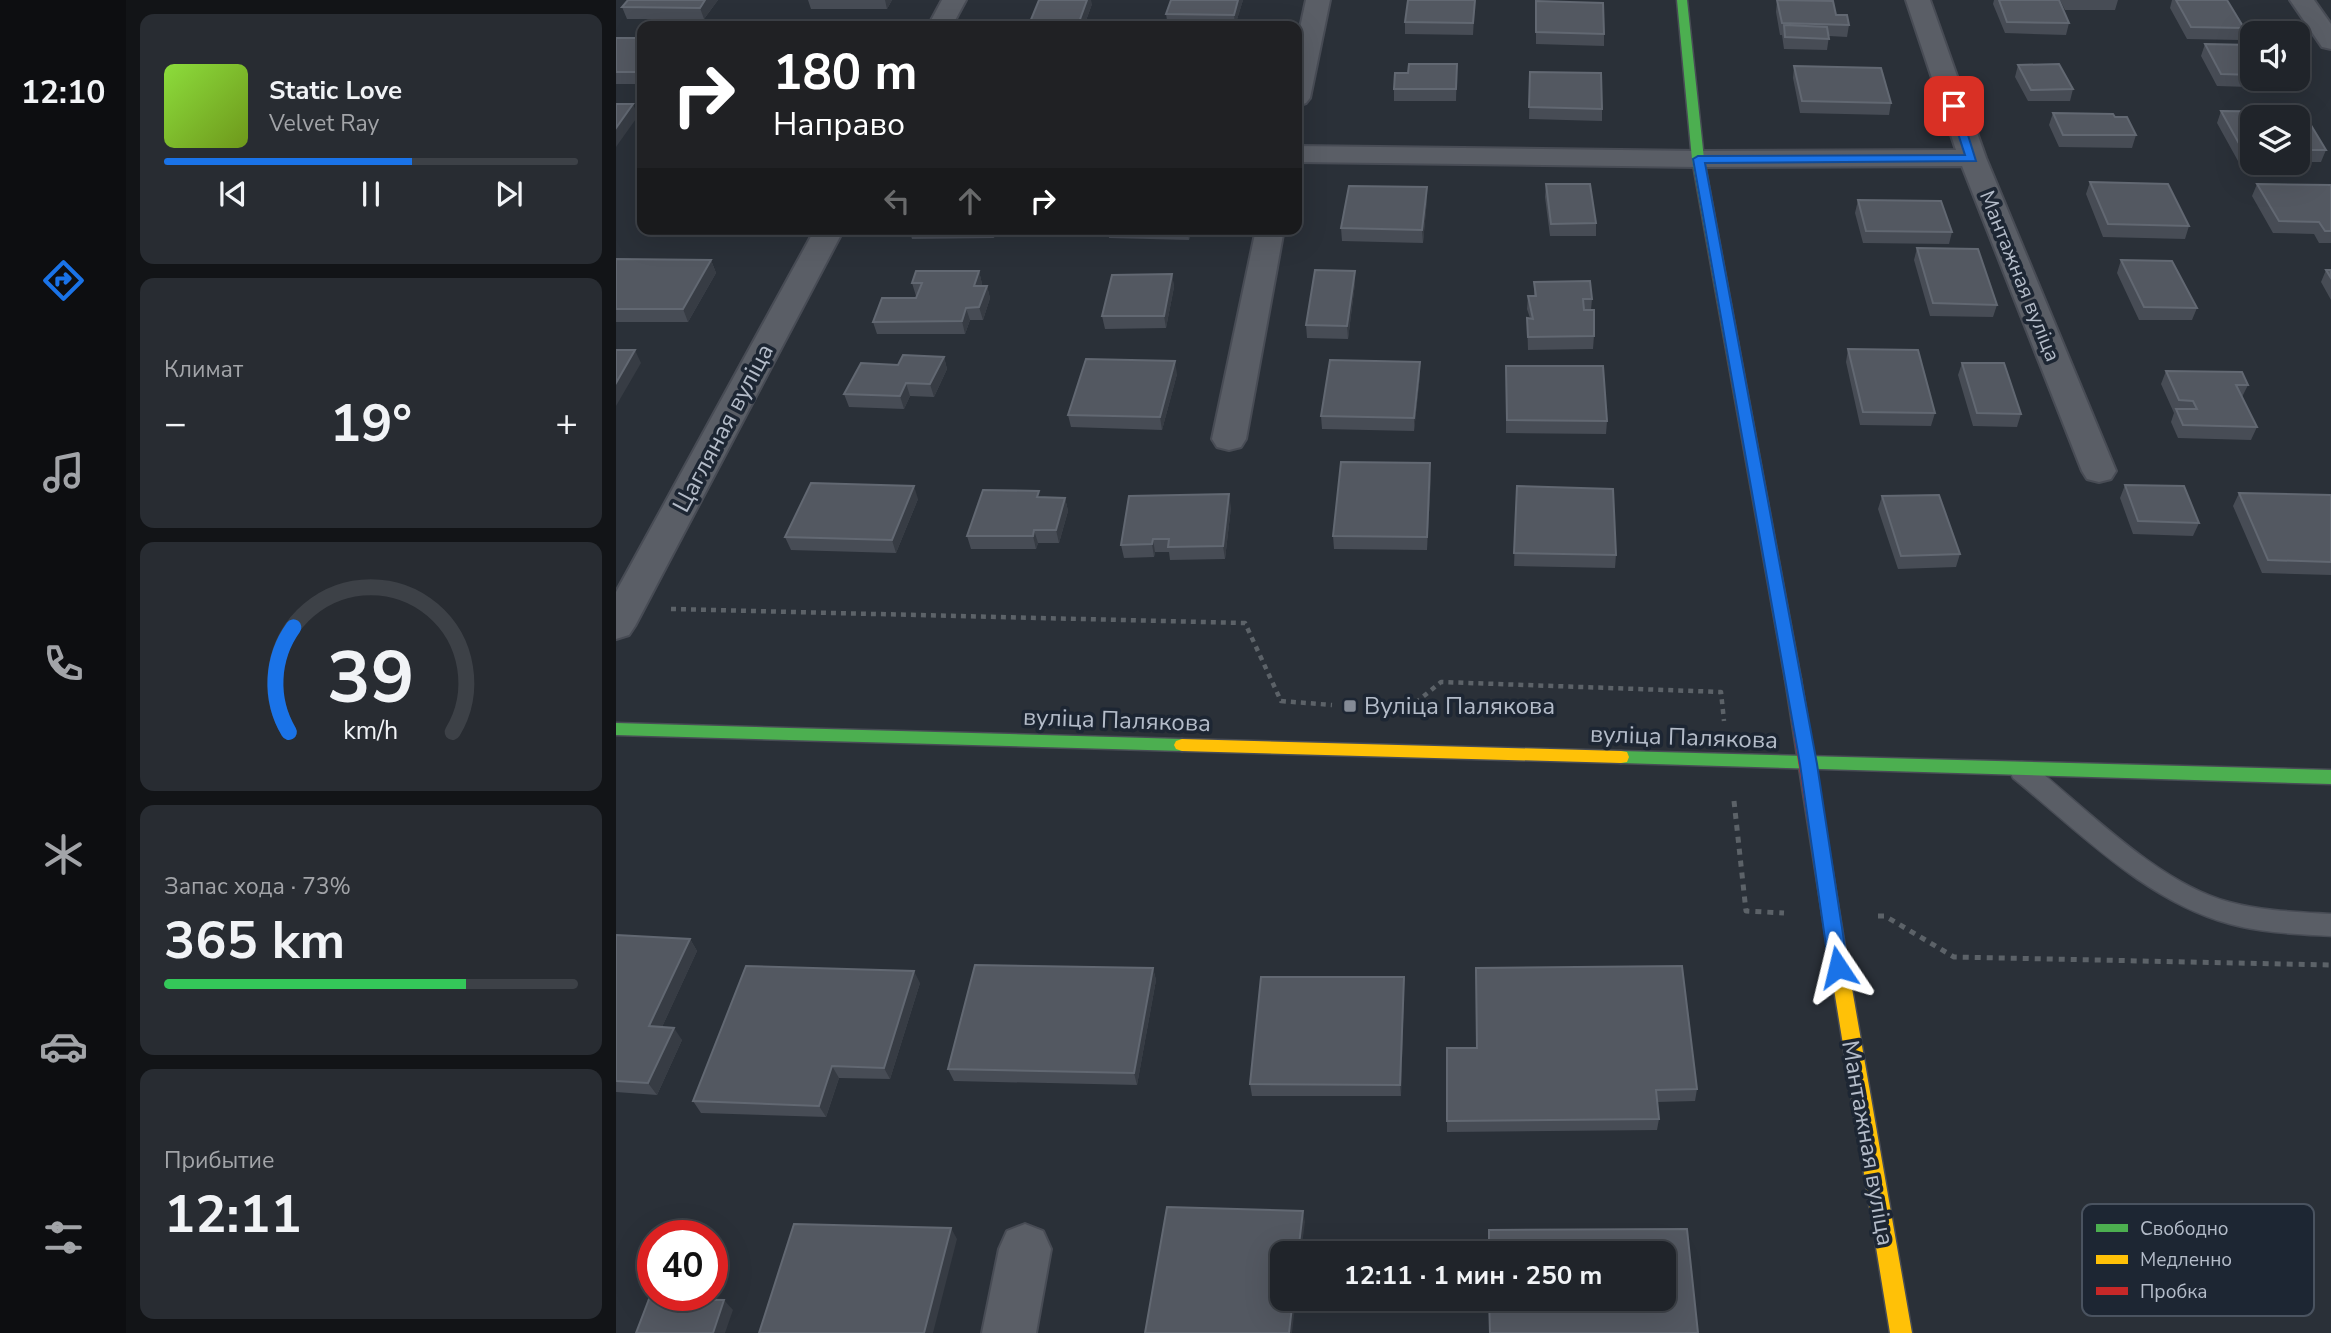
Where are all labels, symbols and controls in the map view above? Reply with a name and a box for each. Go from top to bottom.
map controls [2240,21,2310,175]
button: sound [2240,21,2310,91]
text: 180 m [773,39,917,106]
icon: right [658,49,749,140]
text: 12:10 [21,71,105,114]
text: Static Love [269,73,402,108]
pin [1924,76,1984,136]
icon: arrive [1935,87,1973,125]
text: Направо [773,103,905,146]
button: layers [2240,105,2310,175]
text: Velvet Ray [269,108,379,139]
icon: previous [214,175,252,213]
icon: pause [352,175,390,213]
icon: next [490,175,528,213]
icon: left [878,182,916,220]
icon: ahead [951,182,989,220]
icon: right [1024,182,1062,220]
street label: Мантажная вуліца [1973,186,2067,366]
icon: directions [39,256,88,305]
street label: Цагляная вуліца [665,338,781,518]
text: Климат [164,354,243,385]
text: 19° [330,388,412,459]
text: − [164,398,187,449]
text: + [555,398,578,449]
icon: music [39,448,88,497]
text: 39 [327,629,415,729]
icon: phone [39,639,88,688]
place label: Вуліца Палякова [1364,690,1555,722]
marker: Вуліца Палякова [1342,698,1358,714]
street label: вуліца Палякова [1022,701,1212,739]
text: km/h [343,714,399,748]
street label: вуліца Палякова [1589,718,1779,756]
icon: climate [39,830,88,879]
text: Запас хода · 73% [164,871,351,902]
text: 365 km [164,905,345,976]
position arrow [1801,930,1875,1004]
icon: car [39,1022,88,1071]
street label: Мантажная вуліца [1834,1038,1902,1248]
text: Прибытие [164,1145,274,1176]
text: 12:11 [164,1179,302,1250]
legend [2082,1204,2314,1316]
icon: filters [39,1213,88,1262]
text: Свободно [2140,1216,2229,1242]
speed limit sign: 40 [637,1220,728,1311]
text: Медленно [2140,1247,2232,1273]
text: 12:11 · 1 мин · 250 m [1344,1258,1602,1293]
text: Пробка [2140,1279,2207,1305]

